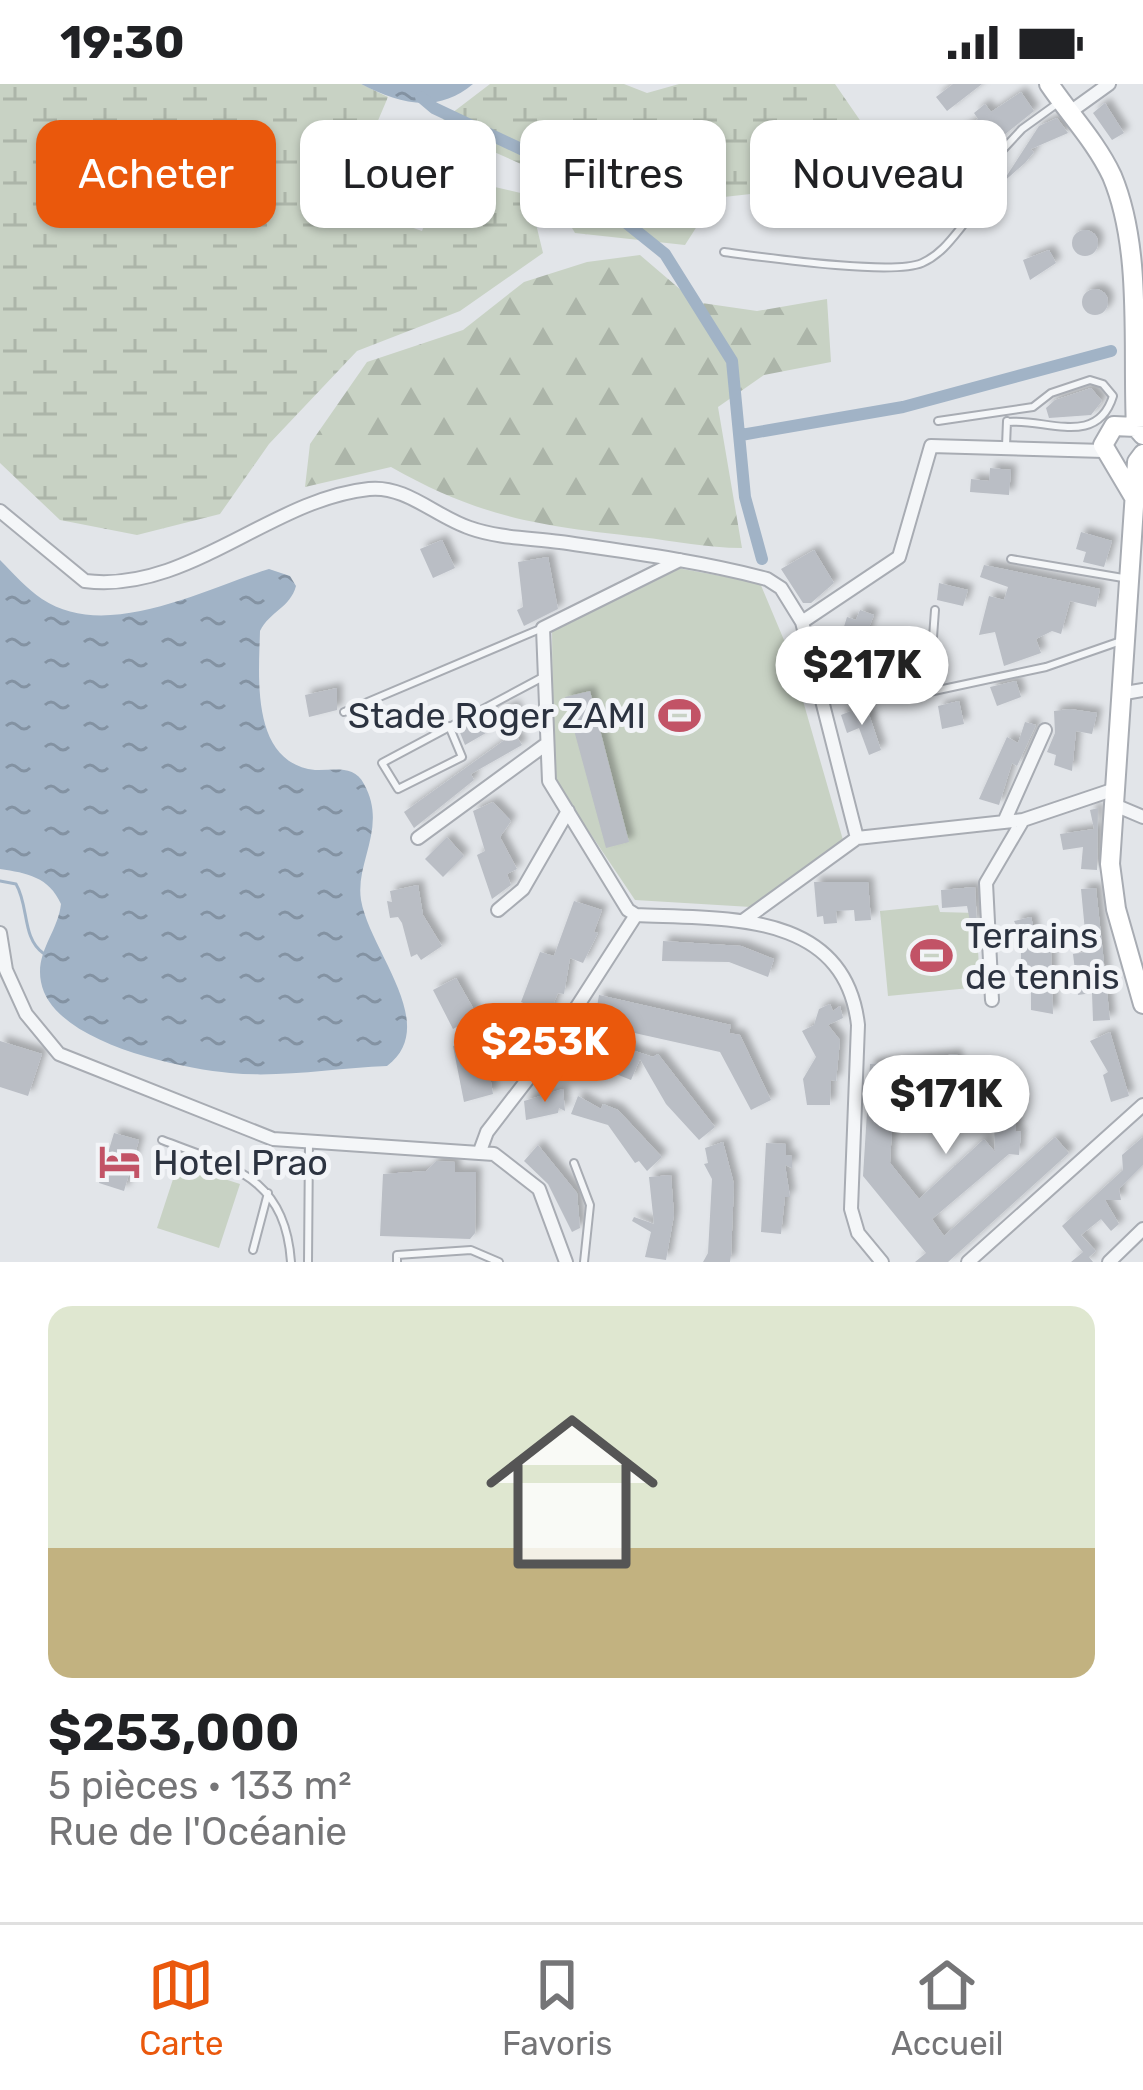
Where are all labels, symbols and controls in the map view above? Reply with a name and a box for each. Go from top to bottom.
text: 19:30 [60,16,185,69]
chip: Acheter [36,120,276,228]
chip: Louer [300,120,496,228]
chip: Filtres [520,120,726,228]
chip: Nouveau [750,120,1007,228]
pin: $217K [778,626,946,728]
text: $217K [803,642,922,688]
sports icon: Stade Roger ZAMI [657,692,703,738]
place label: Stade Roger ZAMI [348,694,646,737]
place label: Terrains de tennis [965,914,1120,998]
sports icon: Terrains de tennis [908,933,954,979]
pin: $253K [461,1003,629,1105]
text: $253K [481,1019,609,1065]
pin: $171K [862,1055,1030,1157]
text: $171K [889,1071,1003,1117]
hotel icon: Hotel Prao [96,1139,142,1185]
place label: Hotel Prao [153,1141,328,1184]
icon: home [464,1384,680,1600]
text: $253,000 [48,1702,300,1763]
text: 5 pièces · 133 m² [48,1763,352,1809]
text: Rue de l'Océanie [48,1809,347,1855]
tab: Carte [139,1952,223,2063]
tab: Favoris [502,1952,612,2063]
tab: Accueil [891,1952,1004,2063]

